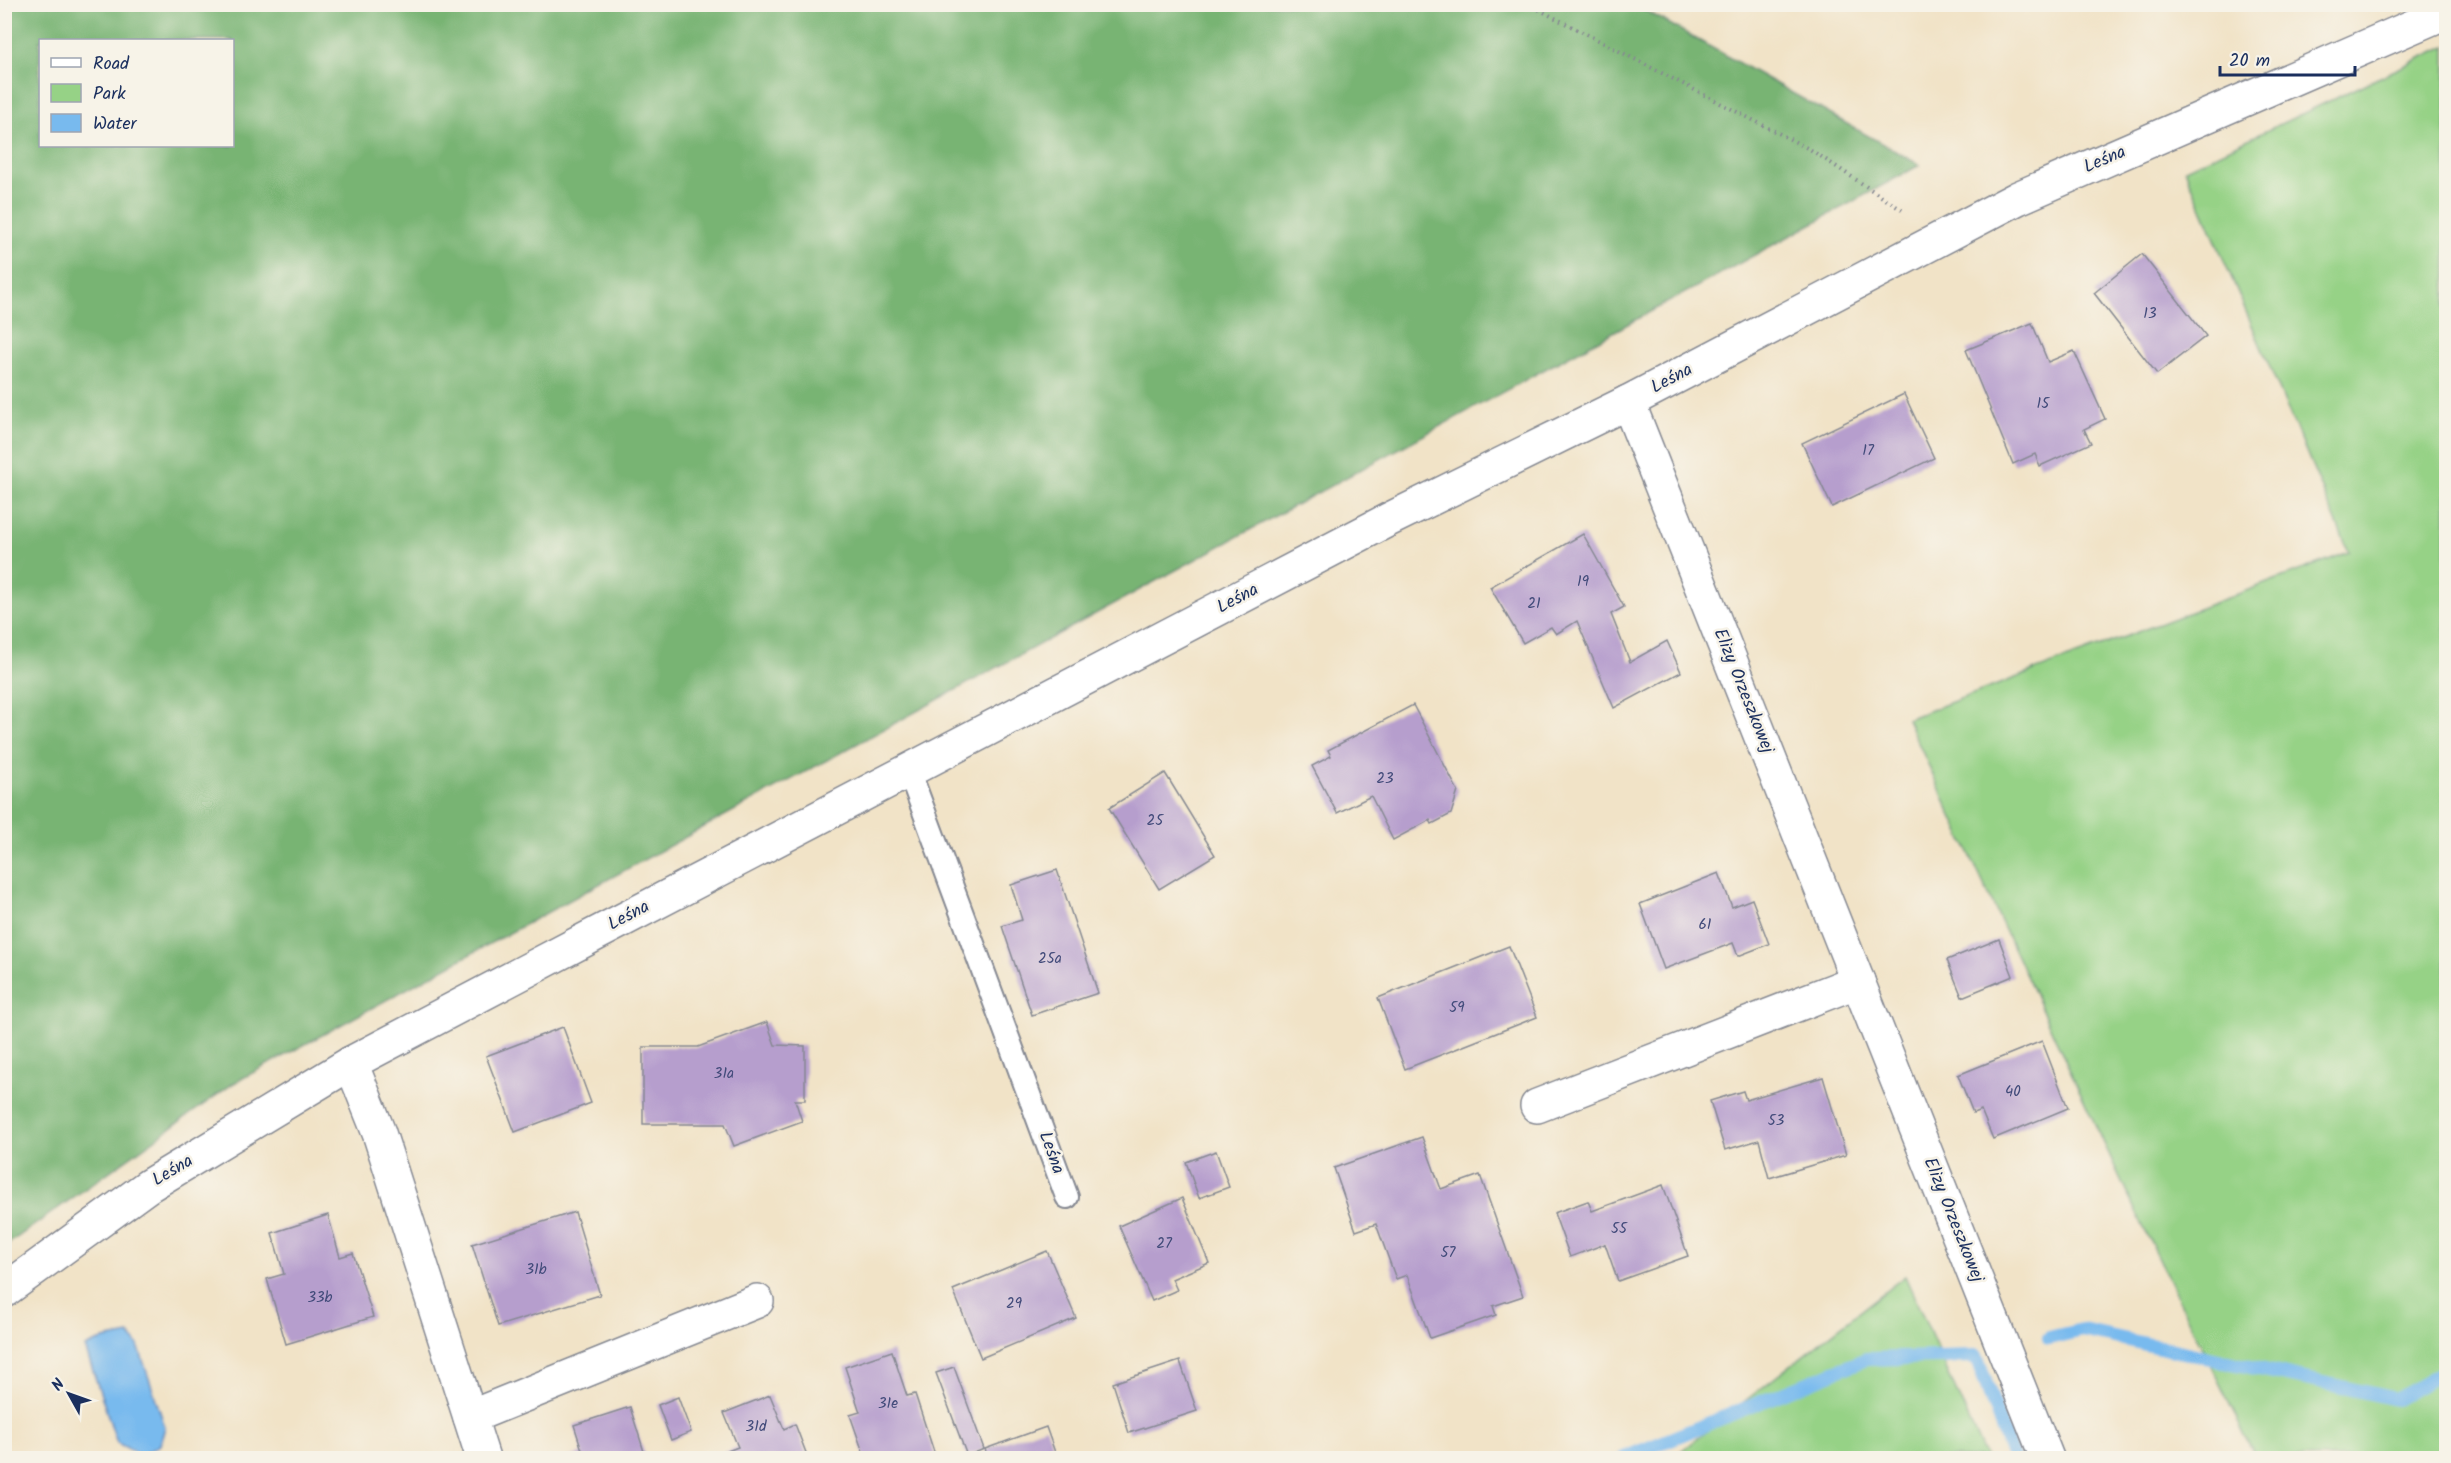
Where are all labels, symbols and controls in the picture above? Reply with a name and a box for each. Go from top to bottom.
legend [39,39,234,147]
scale bar [2220,39,2355,77]
text: 20 m [2229,47,2270,76]
text: Road [93,50,130,79]
text: Park [93,80,126,109]
text: Water [93,110,138,139]
street label: Leśna [2079,138,2131,182]
house number: 13 [2143,302,2157,326]
street label: Leśna [1646,356,1698,402]
house number: 15 [2037,392,2050,416]
house number: 17 [1862,439,1875,463]
house number: 19 [1577,570,1590,594]
street label: Leśna [1212,576,1264,622]
house number: 21 [1527,592,1541,616]
street label: Elizy Orzeszkowej [1705,624,1782,759]
house number: 23 [1376,767,1394,791]
house number: 25 [1147,809,1164,833]
street label: Leśna [603,893,655,939]
house number: 61 [1698,913,1712,937]
house number: 25a [1038,947,1062,971]
house number: 59 [1449,996,1465,1020]
house number: 31a [714,1062,734,1086]
house number: 40 [2005,1080,2021,1104]
house number: 53 [1768,1109,1785,1133]
street label: Leśna [1030,1128,1072,1178]
street label: Leśna [147,1147,199,1195]
street label: Elizy Orzeszkowej [1915,1153,1992,1288]
house number: 55 [1611,1217,1628,1241]
house number: 27 [1156,1232,1173,1256]
house number: 57 [1441,1241,1457,1265]
house number: 31b [525,1258,547,1282]
house number: 33b [307,1286,333,1310]
house number: 29 [1006,1292,1023,1316]
north arrow [39,1364,99,1424]
text: N [46,1373,71,1397]
house number: 31e [878,1392,898,1416]
house number: 31d [746,1415,767,1439]

